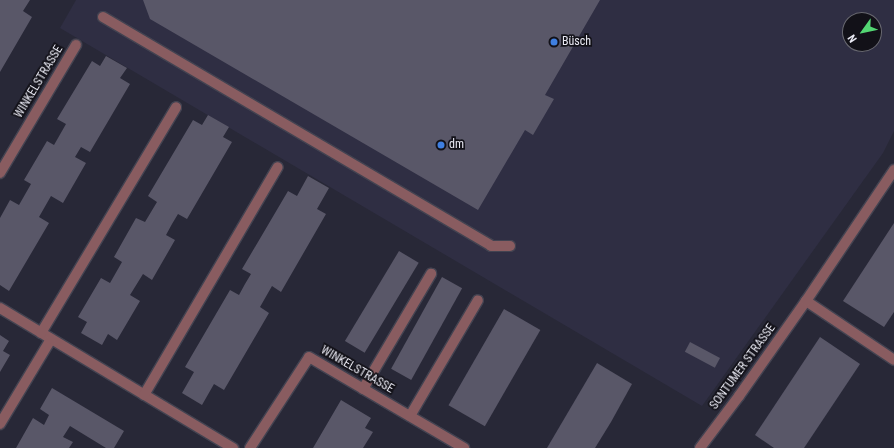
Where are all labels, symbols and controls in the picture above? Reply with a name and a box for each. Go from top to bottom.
north arrow [842,12,882,52]
text: N [845,32,860,45]
place label: Büsch [562,35,591,49]
marker: Büsch [549,37,559,47]
street label: WINKELSTRASSE [12,43,66,121]
place label: dm [449,138,464,152]
marker: dm [436,140,446,150]
street label: SONTUMER STRASSE [707,322,779,412]
street label: WINKELSTRASSE [318,343,396,397]

